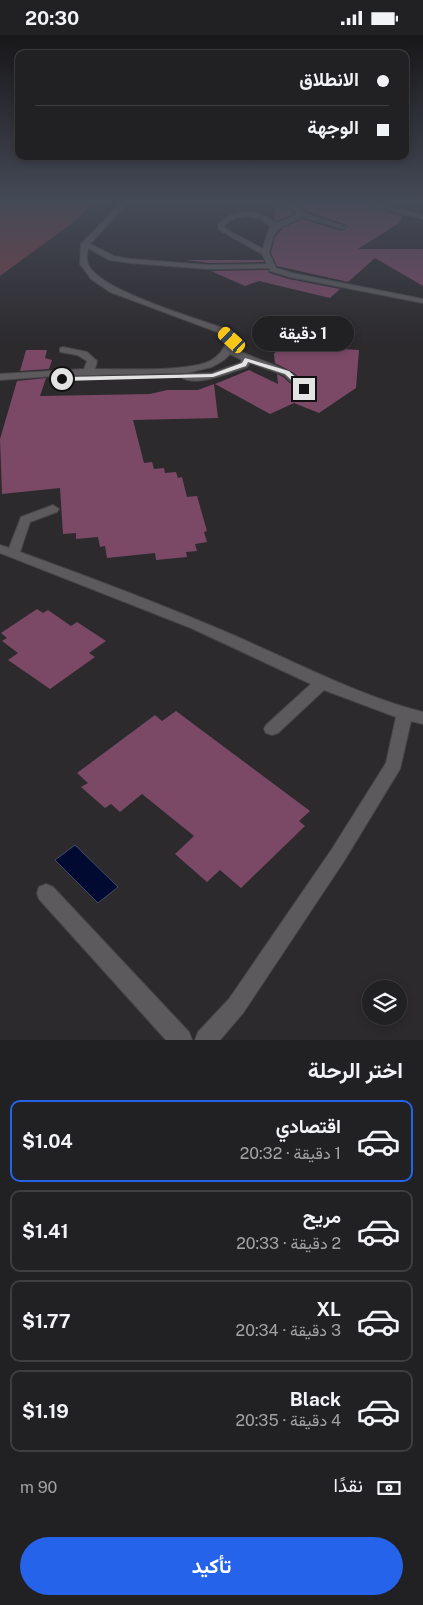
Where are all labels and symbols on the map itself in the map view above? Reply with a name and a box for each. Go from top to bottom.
callout: 1 دقيقة [253,317,355,351]
car [215,324,248,356]
route start [51,368,73,390]
route end [293,378,315,400]

